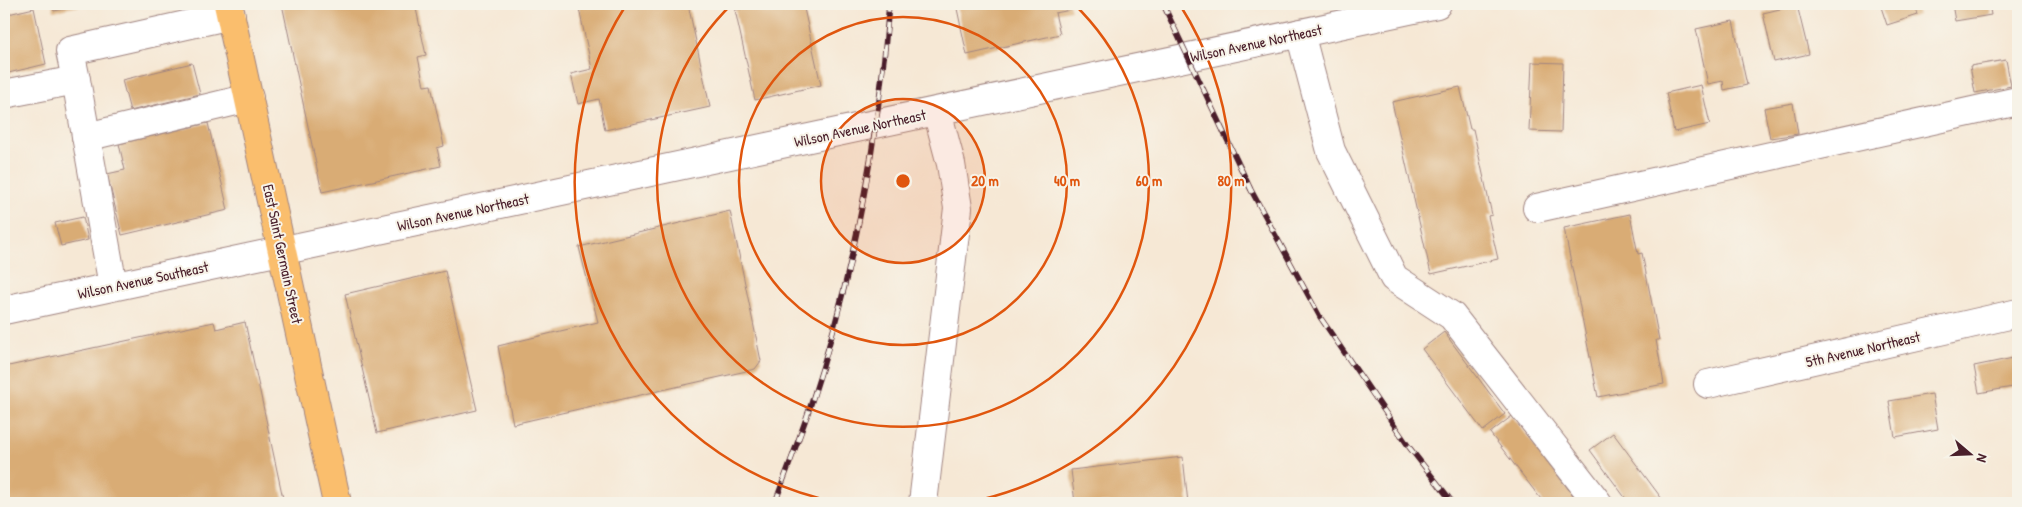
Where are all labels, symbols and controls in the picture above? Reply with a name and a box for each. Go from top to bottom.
street label: Wilson Avenue Northeast [1188,19,1325,67]
street label: Wilson Avenue Northeast [792,104,929,152]
text: 20 m [971,170,999,191]
text: 40 m [1054,170,1080,191]
text: 60 m [1136,170,1162,191]
text: 80 m [1218,170,1244,191]
centre of rings [894,172,912,190]
street label: East Saint Germain Street [258,182,308,326]
street label: Wilson Avenue Northeast [395,188,532,236]
street label: Wilson Avenue Southeast [76,256,211,304]
street label: 5th Avenue Northeast [1804,325,1923,372]
north arrow [1944,430,1994,480]
text: N [1972,452,1993,466]

